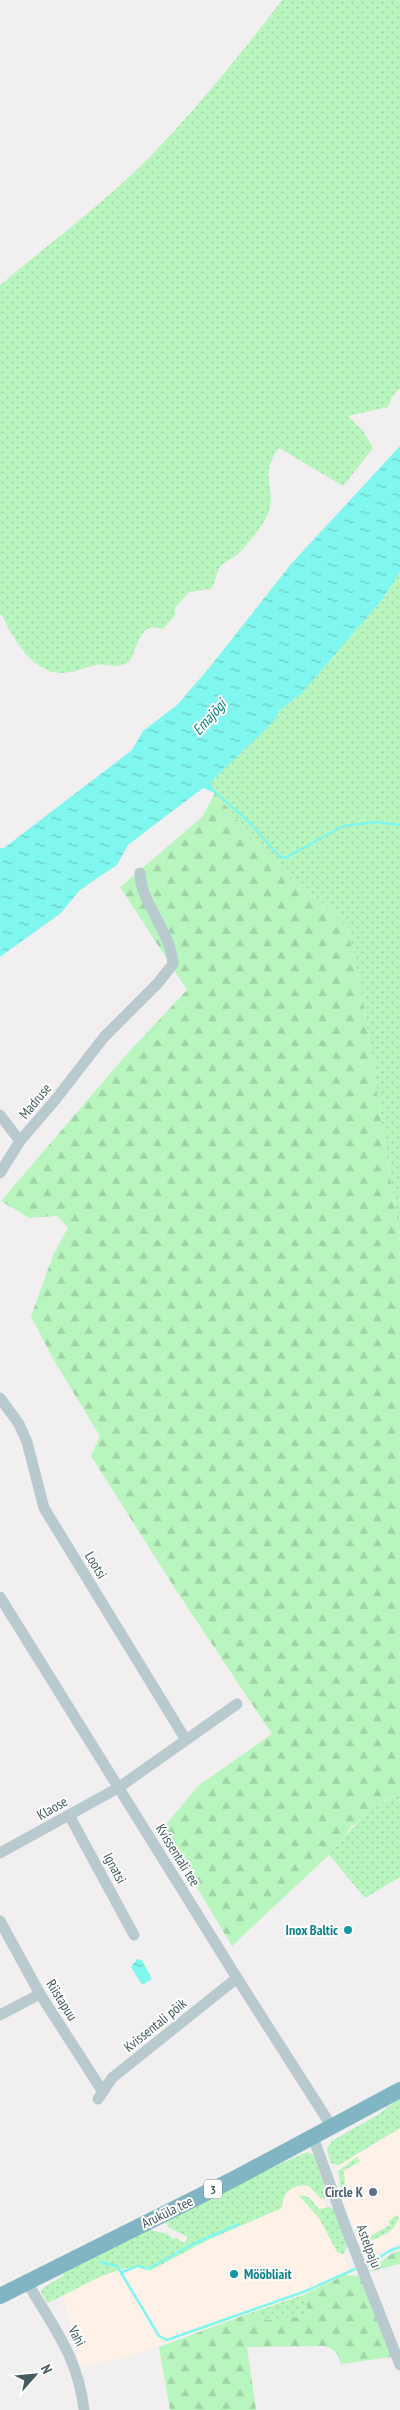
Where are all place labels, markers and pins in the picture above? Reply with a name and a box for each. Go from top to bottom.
place label: Inox Baltic [286,1921,338,1939]
marker: Inox Baltic [342,1924,354,1936]
place label: Circle K [325,2183,364,2201]
marker: Circle K [367,2186,379,2198]
place label: Mööbliait [244,2265,292,2283]
marker: Mööbliait [228,2268,240,2280]

